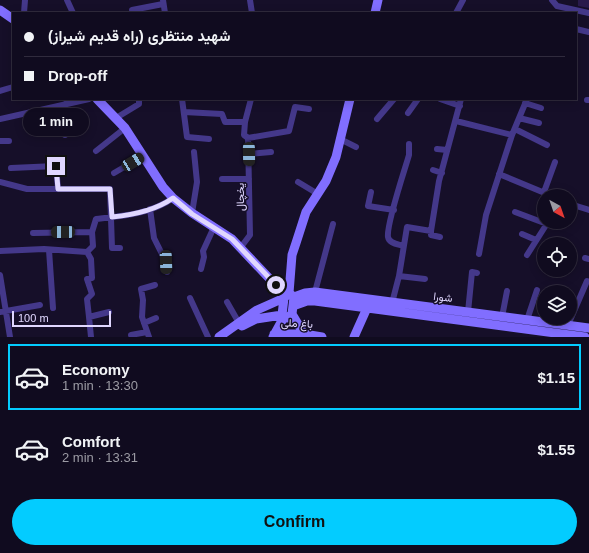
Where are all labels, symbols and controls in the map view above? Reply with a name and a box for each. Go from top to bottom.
text: شهید منتظری (راه قدیم شیراز) [48,27,231,44]
text: Drop-off [48,67,107,84]
callout: 1 min [23,108,89,136]
text: 1 min [39,114,73,129]
car [243,142,255,166]
car [120,151,146,173]
route end [47,157,65,175]
street label: یخچال [234,183,248,211]
north arrow [537,189,577,229]
map controls [537,189,577,325]
car [51,226,75,238]
button: locate [537,237,577,277]
car [160,250,172,274]
route start [267,276,285,294]
button: layers [537,285,577,325]
street label: شورا [433,290,454,305]
scale bar [12,309,111,328]
text: 100 m [18,312,49,324]
street label: باغ ملی [281,316,313,332]
icon: car [14,359,50,395]
text: Economy [62,361,130,378]
text: $1.15 [537,369,575,386]
text: 1 min · 13:30 [62,378,138,393]
icon: car [14,431,50,467]
text: Comfort [62,433,120,450]
text: $1.55 [537,441,575,458]
text: 2 min · 13:31 [62,450,138,465]
button: Confirm [12,499,577,545]

